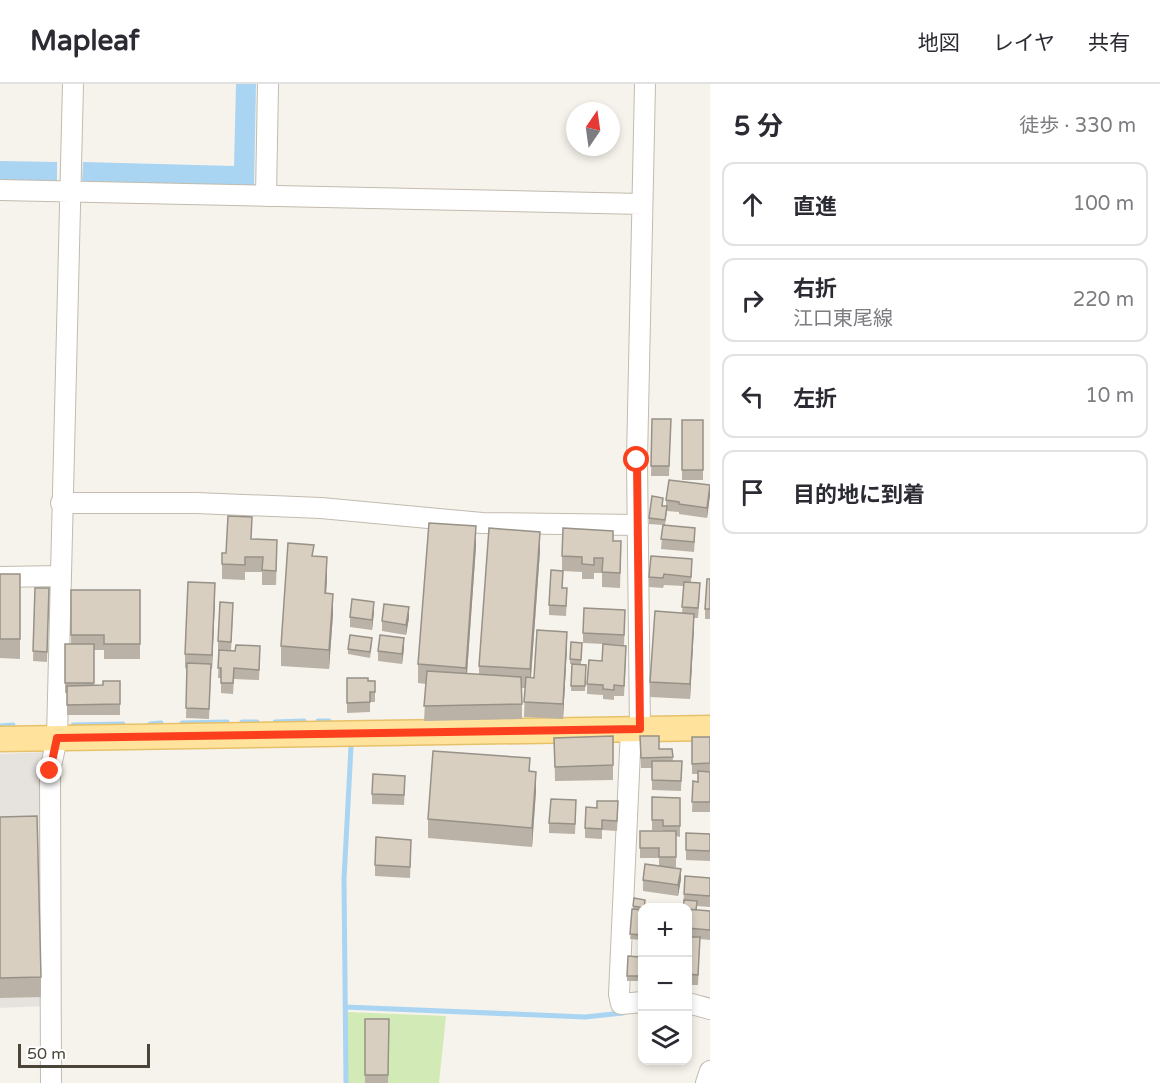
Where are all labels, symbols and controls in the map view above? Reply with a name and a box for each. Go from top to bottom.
text: Mapleaf [30,24,139,58]
text: 地図 [918,31,960,56]
text: レイヤ [993,31,1055,56]
text: 共有 [1088,31,1130,56]
north arrow [566,102,620,156]
text: 5 分 [734,111,783,142]
text: 徒歩 · 330 m [1019,114,1136,138]
icon: ahead [736,188,769,221]
text: 100 m [1073,192,1134,216]
text: 直進 [793,194,837,220]
text: 右折 [793,276,837,302]
icon: right [736,284,769,317]
text: 220 m [1073,288,1134,312]
text: 江口東尾線 [793,307,893,331]
icon: left [736,380,769,413]
text: 10 m [1085,384,1134,408]
text: 左折 [793,386,837,412]
route start [623,446,649,472]
icon: arrive [736,476,769,509]
text: 目的地に到着 [793,482,925,508]
route end [36,757,62,783]
map controls [638,903,692,1065]
button: + [638,903,692,957]
button: − [638,957,692,1011]
button: layers [638,1011,692,1065]
scale bar [18,1041,150,1068]
text: 50 m [27,1044,66,1064]

